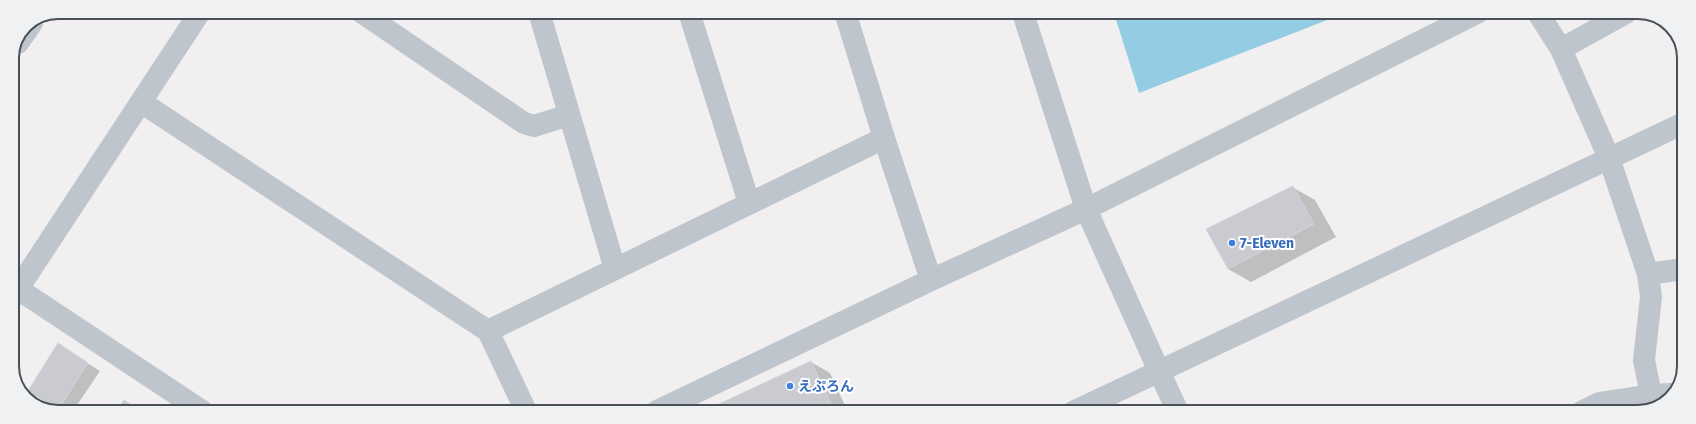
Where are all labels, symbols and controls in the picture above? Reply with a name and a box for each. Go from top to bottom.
place label: 7-Eleven [1240,235,1294,252]
marker: 7-Eleven [1227,238,1237,248]
place label: えぷろん [798,378,854,395]
marker: えぷろん [785,381,795,391]

